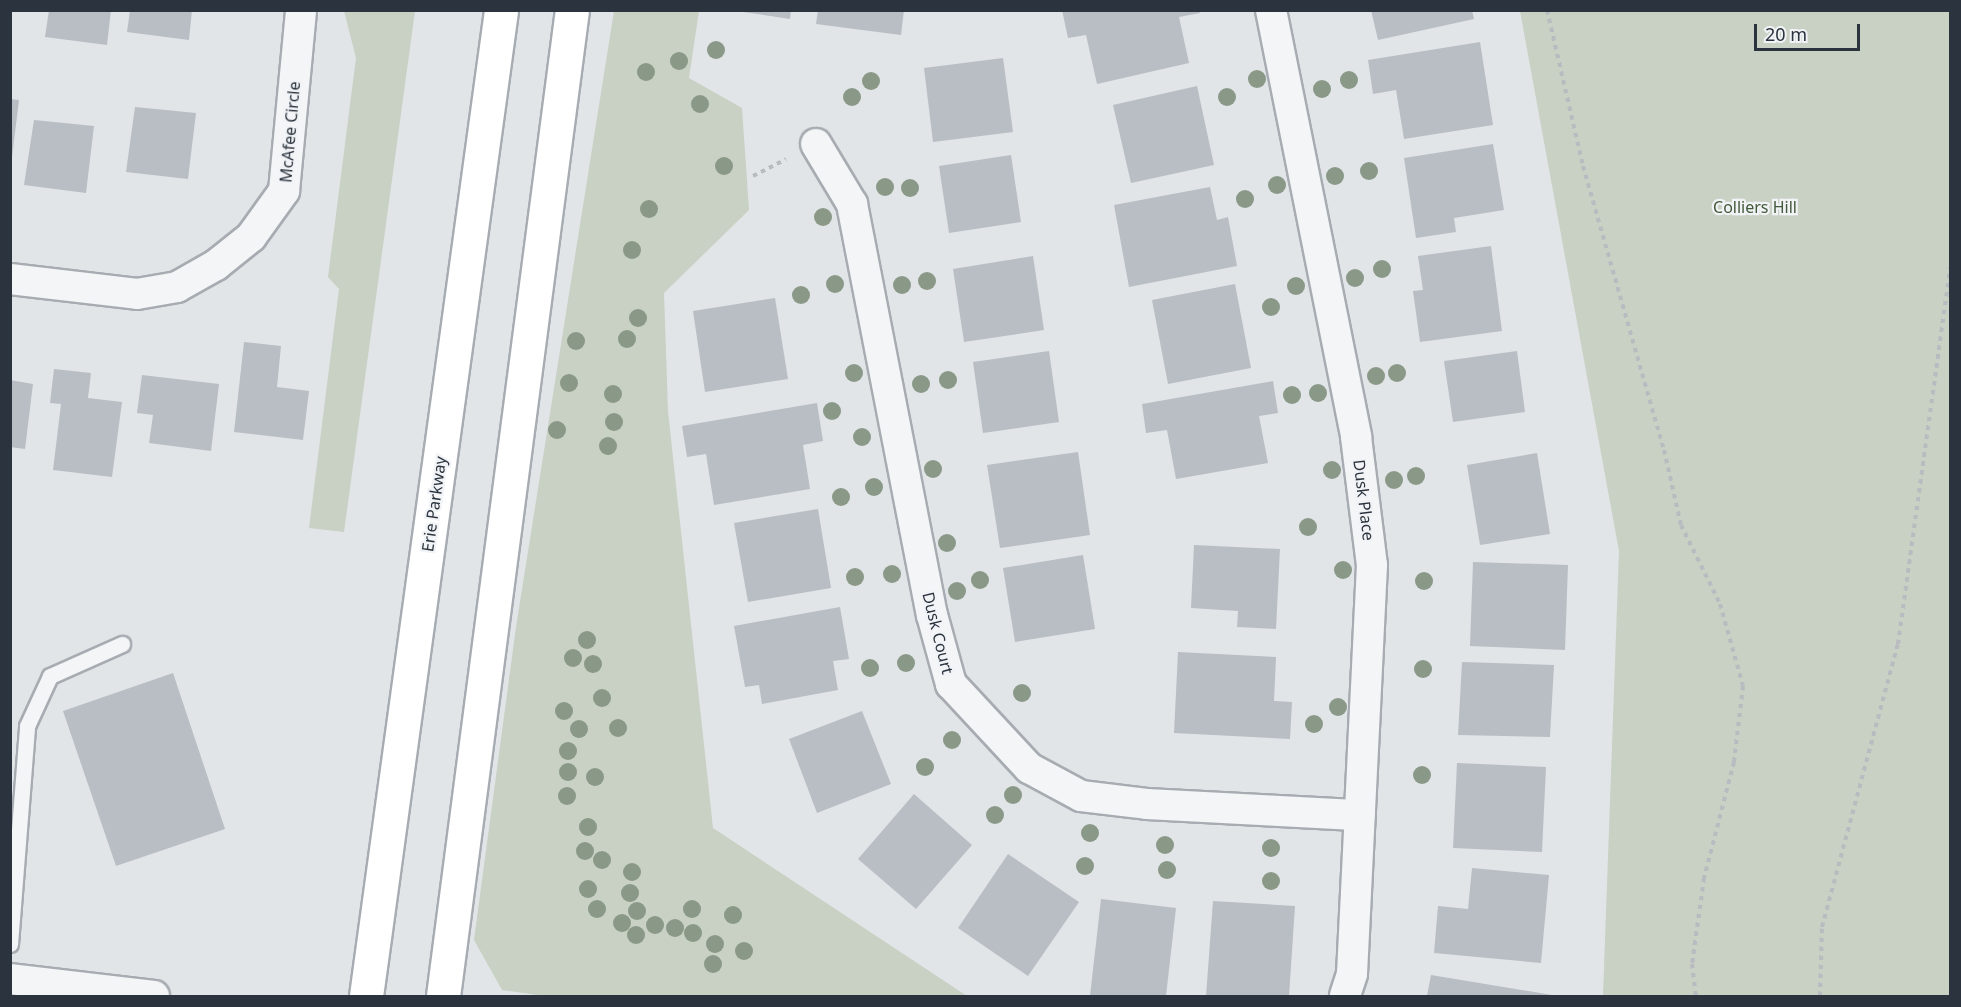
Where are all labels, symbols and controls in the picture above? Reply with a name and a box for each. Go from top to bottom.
scale bar [1757,12,1864,50]
text: 20 m [1765,22,1807,46]
street label: McAfee Circle [276,81,304,183]
park label: Colliers Hill [1713,197,1797,217]
street label: Erie Parkway [418,455,450,553]
street label: Dusk Place [1350,458,1378,542]
street label: Dusk Court [919,590,957,676]

